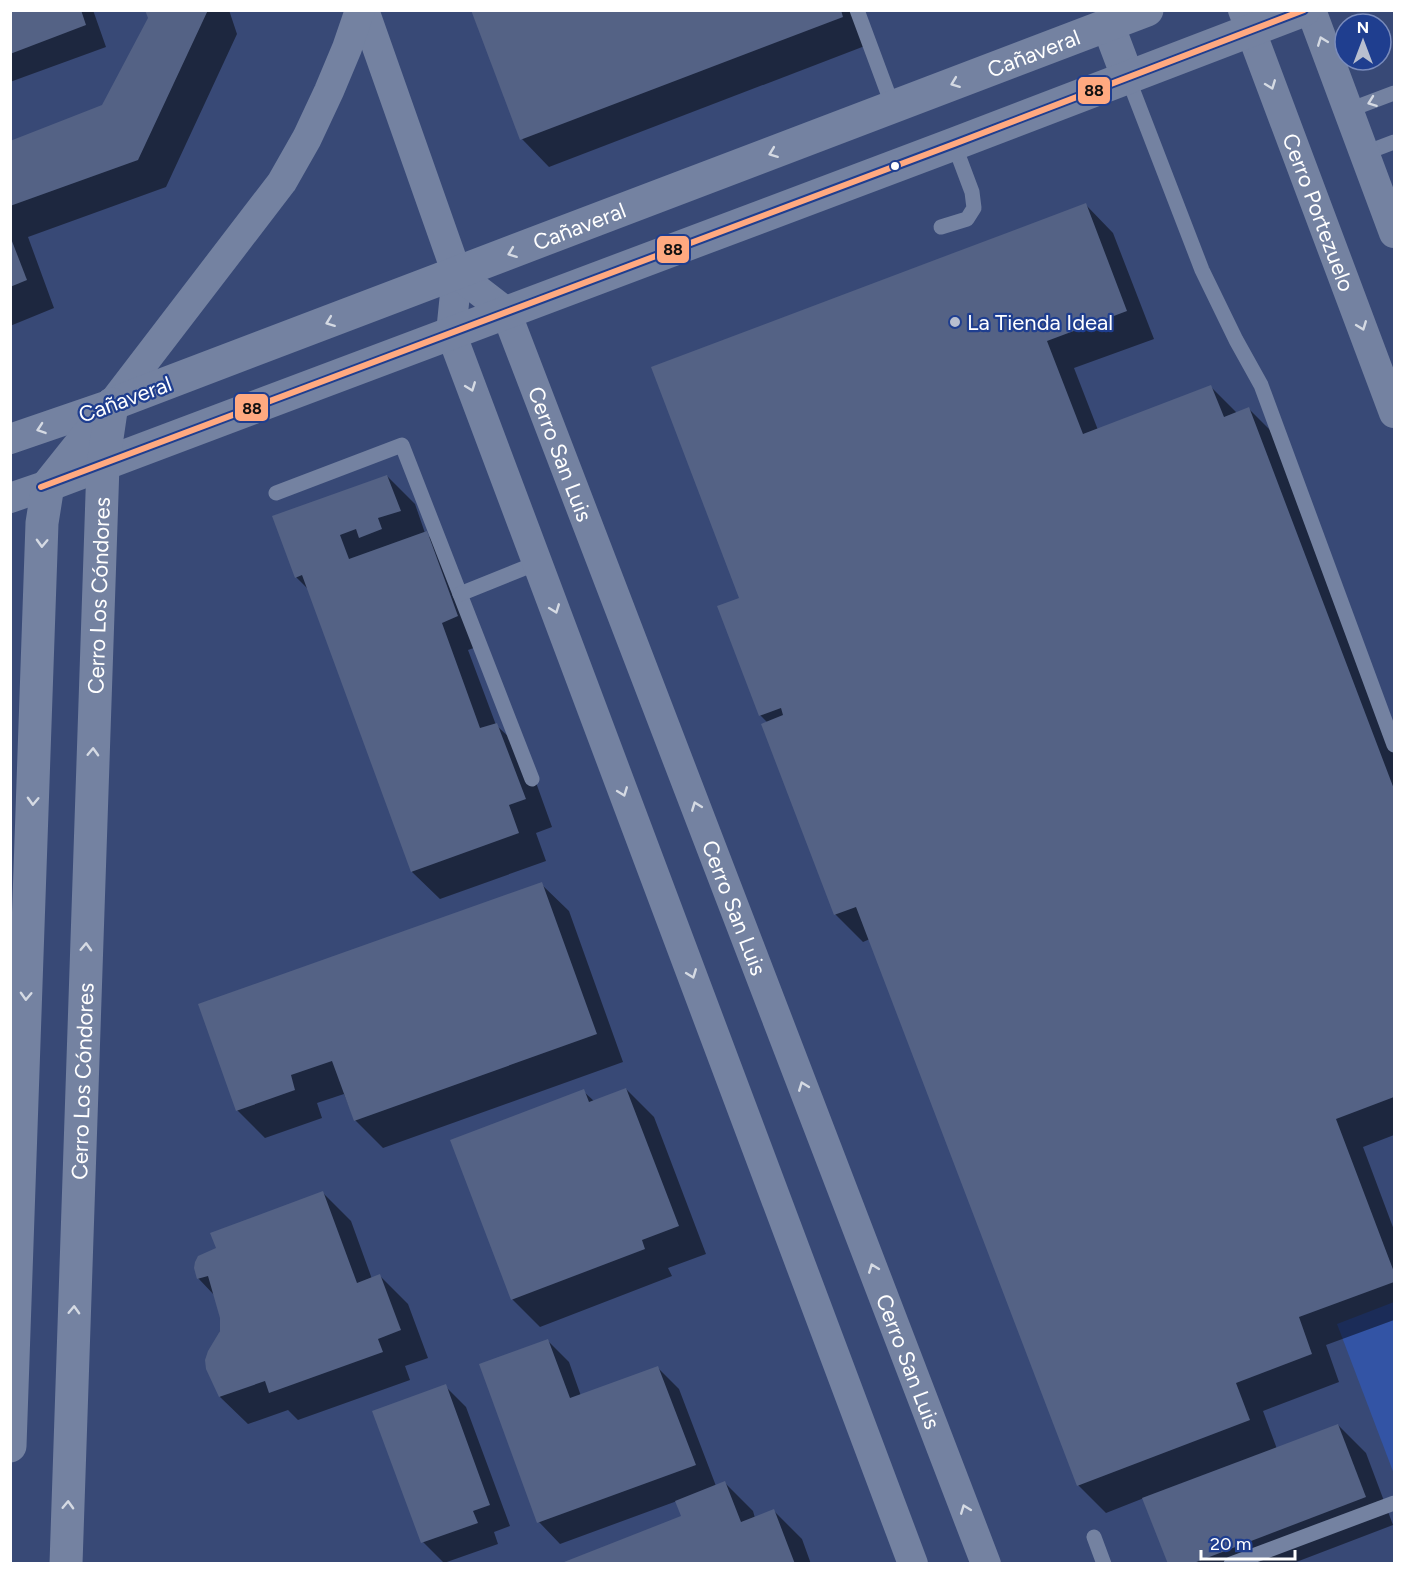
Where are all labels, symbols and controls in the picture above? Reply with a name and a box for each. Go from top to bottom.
north arrow [1333,12,1393,72]
text: N [1357,18,1369,37]
street label: Cañaveral [983,24,1084,84]
one-way arrow [1317,36,1330,47]
one-way arrow [950,76,961,89]
line badge: 88 [1077,76,1111,105]
one-way arrow [1264,79,1277,90]
text: 88 [1084,81,1104,100]
one-way arrow [1367,94,1377,107]
street label: Cerro Portezuelo [1276,130,1360,295]
one-way arrow [768,146,779,158]
unlabelled marker [889,160,901,172]
street label: Cañaveral [529,197,630,256]
line badge: 88 [656,235,690,264]
text: 88 [663,240,683,259]
one-way arrow [507,245,518,258]
place label: La Tienda Ideal [967,309,1113,336]
one-way arrow [325,314,336,327]
marker: La Tienda Ideal [948,315,962,329]
one-way arrow [1355,320,1367,331]
street label: Cañaveral [75,370,175,429]
one-way arrow [464,382,477,392]
street label: Cerro San Luis [522,383,598,525]
line badge: 88 [234,393,269,422]
text: 88 [242,399,262,418]
one-way arrow [36,421,47,434]
street label: Cerro Los Cóndores [82,497,116,695]
one-way arrow [35,538,48,547]
one-way arrow [547,604,560,614]
one-way arrow [87,748,99,757]
one-way arrow [616,786,629,797]
one-way arrow [26,796,39,805]
one-way arrow [691,801,703,812]
street label: Cerro San Luis [696,837,772,979]
one-way arrow [80,943,93,952]
one-way arrow [685,968,697,979]
street label: Cerro Los Cóndores [66,982,100,1180]
one-way arrow [20,991,32,1000]
one-way arrow [798,1081,811,1092]
one-way arrow [868,1263,880,1274]
street label: Cerro San Luis [870,1290,946,1433]
one-way arrow [68,1306,80,1315]
one-way arrow [61,1501,74,1510]
one-way arrow [960,1504,973,1515]
scale bar [1201,1523,1296,1561]
text: 20 m [1210,1533,1251,1555]

